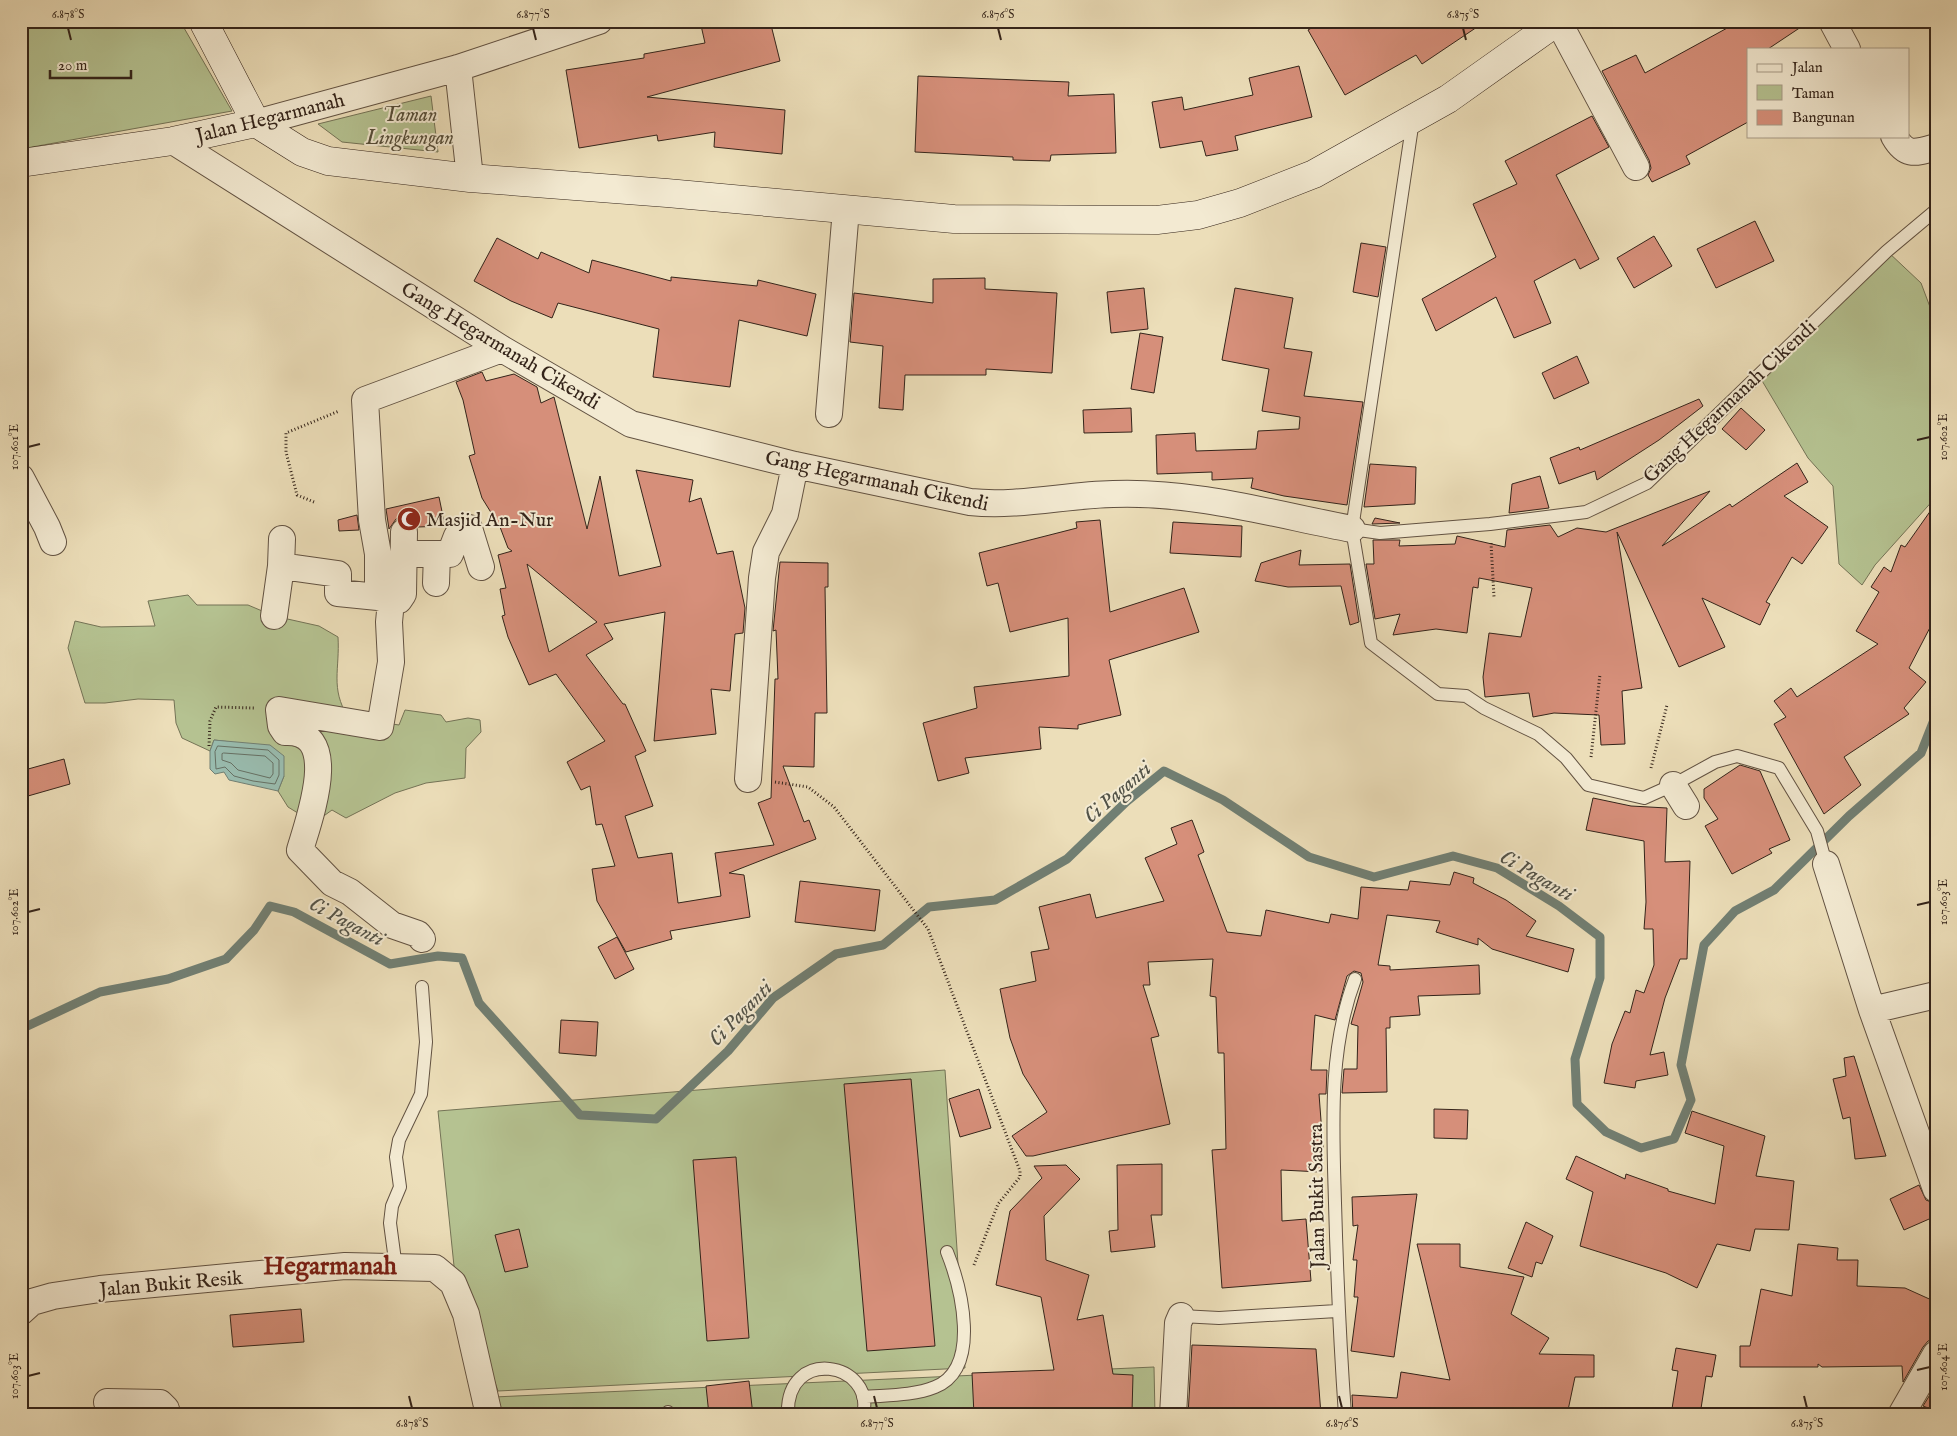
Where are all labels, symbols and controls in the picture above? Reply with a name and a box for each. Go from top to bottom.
text: 6.878°S [52,7,84,22]
text: 6.877°S [516,7,550,22]
text: 6.876°S [982,7,1014,22]
text: 6.875°S [1447,7,1479,22]
scale bar [50,48,131,80]
legend [1747,48,1910,138]
text: 20 m [58,56,88,75]
text: Jalan [1790,58,1823,77]
text: Taman [1792,84,1834,103]
street label: Jalan Hegarmanah [191,88,348,149]
park label: Taman Lingkungan [365,103,454,152]
text: Bangunan [1792,108,1855,127]
street label: Gang Hegarmanah Cikendi [396,277,604,416]
street label: Gang Hegarmanah Cikendi [1638,315,1822,489]
text: 107.602°E [1936,413,1951,461]
text: 107.601°E [7,424,22,470]
street label: Gang Hegarmanah Cikendi [763,446,991,517]
mosque icon: Masjid An-Nur [396,506,422,532]
place label: Masjid An-Nur [426,508,554,533]
water label: Ci Paganti [1078,755,1159,830]
water label: Ci Paganti [1494,844,1580,909]
text: 107.603°E [1936,879,1951,925]
text: 107.602°E [7,888,22,936]
water label: Ci Paganti [304,891,390,954]
water label: Ci Paganti [703,974,780,1053]
street label: Jalan Bukit Sastra [1304,1123,1331,1271]
district label: Hegarmanah [263,1251,398,1283]
street label: Jalan Bukit Resik [97,1266,244,1303]
text: 107.604°E [1936,1343,1951,1391]
text: 107.603°E [7,1353,22,1399]
text: 6.878°S [396,1416,428,1431]
text: 6.877°S [860,1416,894,1431]
text: 6.876°S [1326,1416,1358,1431]
text: 6.875°S [1791,1416,1823,1431]

